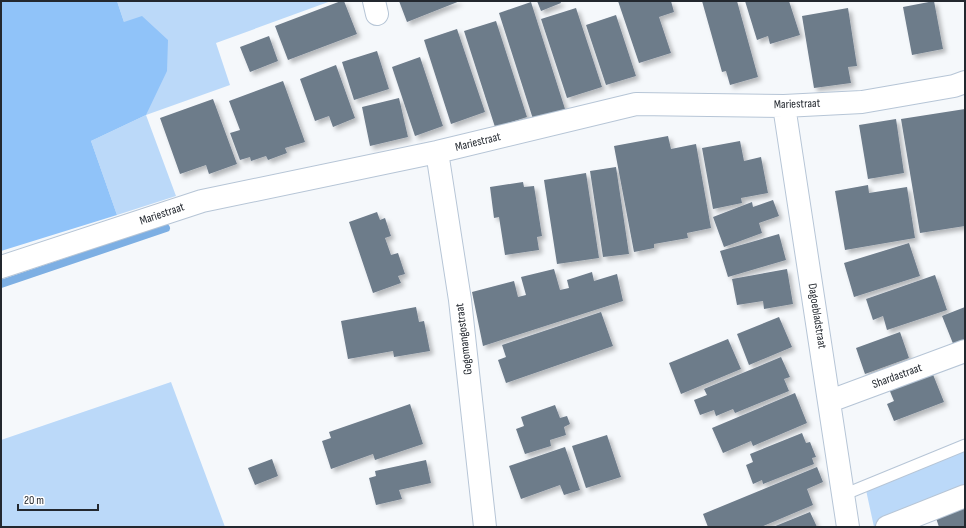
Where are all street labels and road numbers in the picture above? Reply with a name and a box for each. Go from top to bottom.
street label: Mariestraat [774,96,821,112]
street label: Mariestraat [454,129,503,155]
street label: Mariestraat [138,199,187,229]
street label: Dagoebladstraat [804,282,830,350]
street label: Gogomangostraat [452,302,476,376]
street label: Shardastraat [870,360,924,392]

